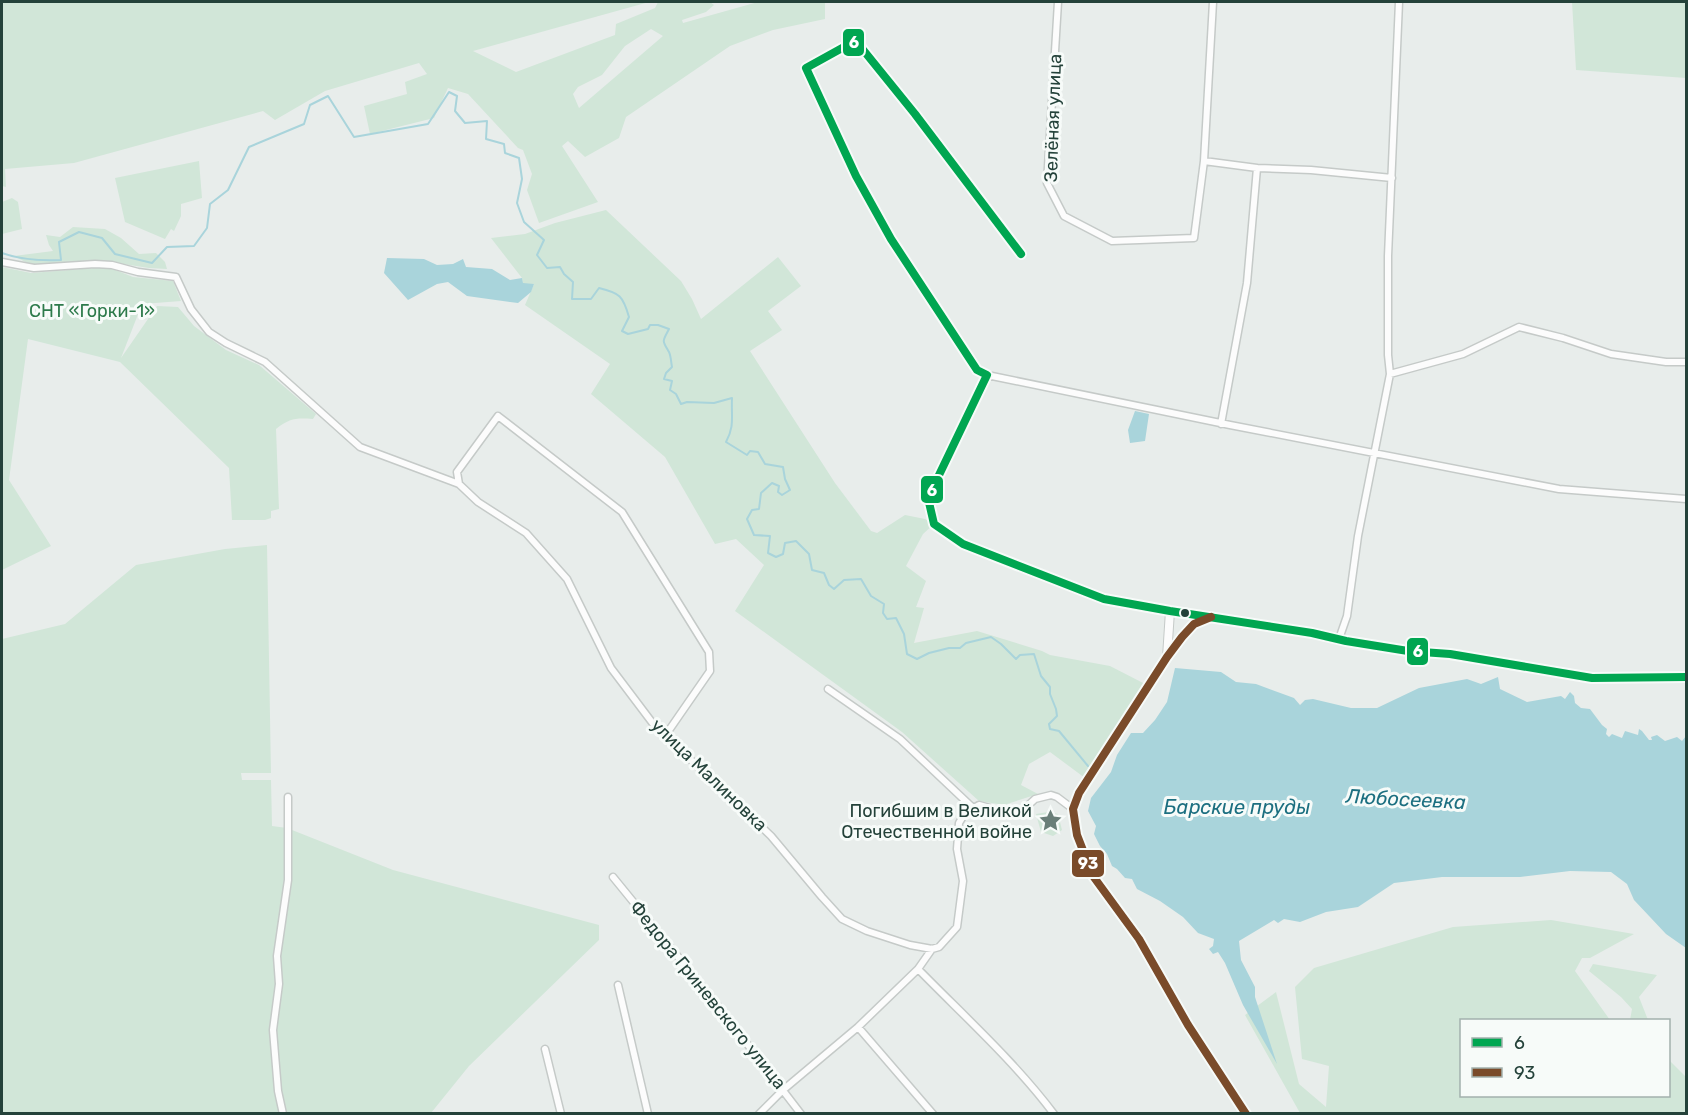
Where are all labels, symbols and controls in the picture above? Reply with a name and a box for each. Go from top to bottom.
line badge: 6 [842,28,865,57]
text: 6 [849,33,859,52]
street label: Зелёная улица [1040,53,1066,183]
park label: СНТ «Горки-1» [29,300,155,322]
line badge: 6 [920,475,944,504]
text: 6 [927,481,937,500]
unlabelled marker [1179,607,1191,619]
line badge: 6 [1406,637,1429,666]
text: 6 [1413,642,1423,661]
street label: улица Малиновка [646,714,772,836]
water label: Любосеевка [1345,784,1467,814]
water label: Барские пруды [1164,795,1310,819]
place label: Погибшим в Великой Отечественной войне [841,800,1032,843]
place icon: Погибшим в Великой Отечественной войне [1037,808,1063,834]
line badge: 93 [1071,849,1105,878]
text: 93 [1078,854,1098,873]
street label: Федора Гриневского улица [625,896,791,1094]
legend [1460,1019,1670,1097]
text: 6 [1514,1032,1525,1054]
text: 93 [1514,1062,1535,1084]

